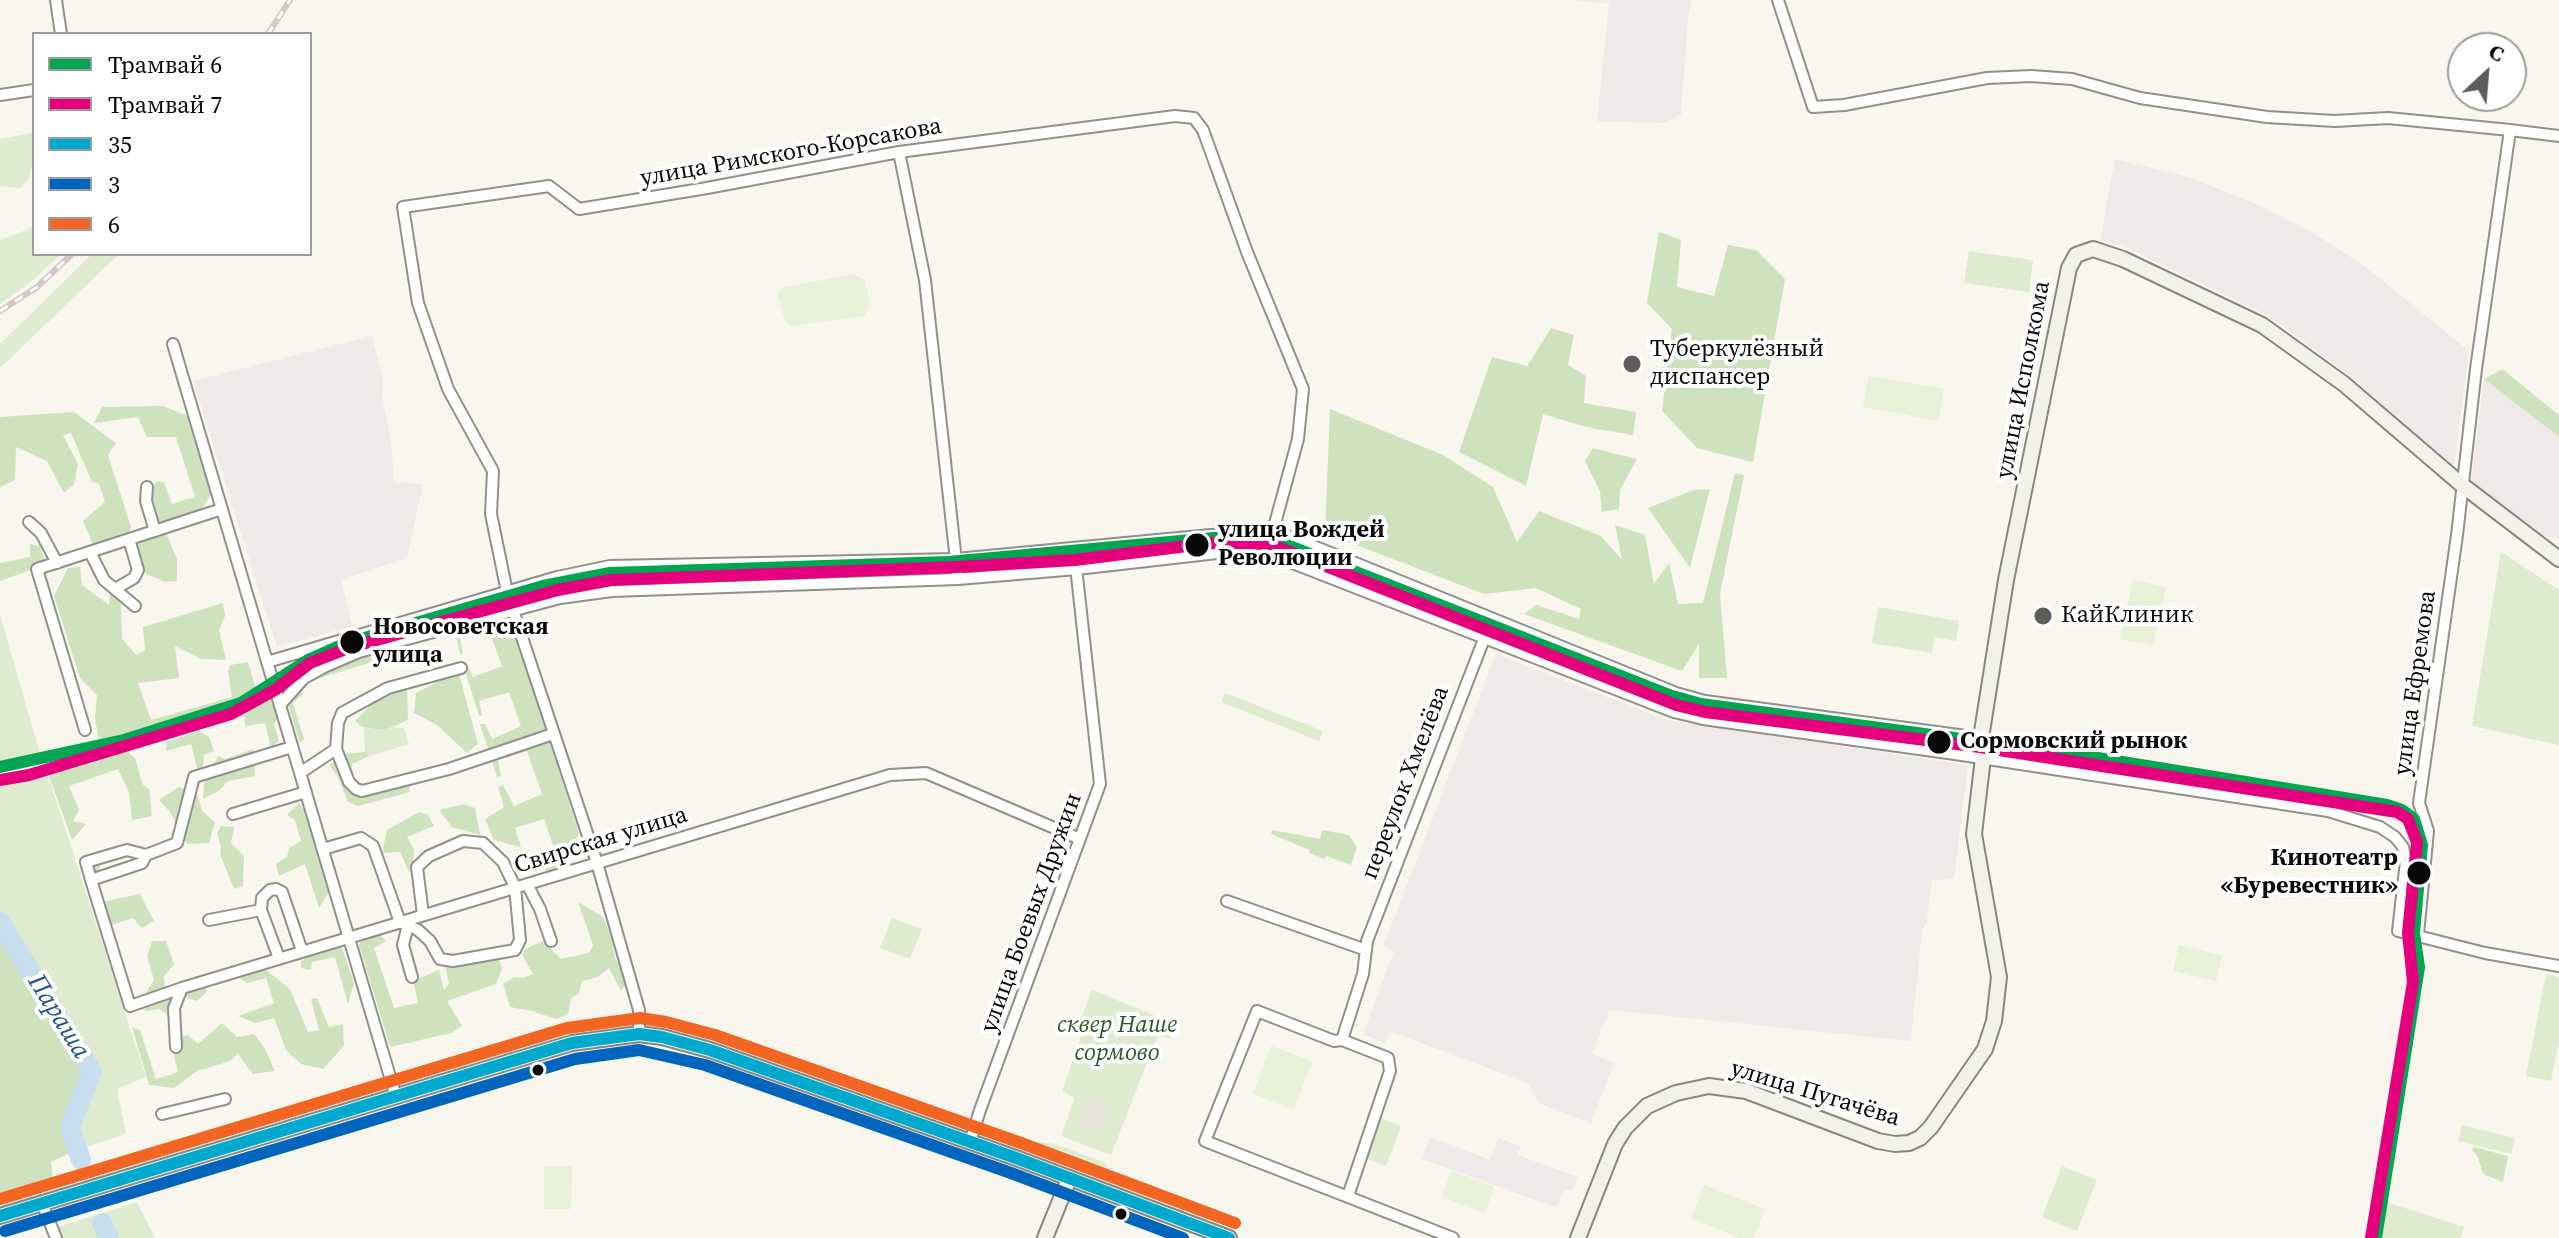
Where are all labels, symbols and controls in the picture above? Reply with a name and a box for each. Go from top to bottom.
legend [32,32,312,256]
north arrow [2447,32,2527,112]
text: С [2484,36,2509,69]
text: Трамвай 6 [108,48,222,81]
text: Трамвай 7 [108,88,222,121]
street label: улица Римского-Корсакова [638,112,944,194]
text: 35 [108,128,132,161]
text: 3 [108,168,120,201]
text: 6 [108,208,120,241]
street label: улица Исполкома [1991,279,2057,481]
place label: Туберкулёзный диспансер [1650,336,1824,392]
marker: Туберкулёзный диспансер [1621,353,1643,375]
place label: улица Вождей Революции [1218,517,1385,573]
marker: улица Вождей Революции [1183,531,1211,559]
street label: улица Ефремова [2389,589,2443,777]
place label: КайКлиник [2061,602,2193,630]
marker: КайКлиник [2032,605,2054,627]
place label: Новосоветская улица [373,614,549,670]
marker: Новосоветская улица [338,628,366,656]
street label: переулок Хмелёва [1356,682,1456,884]
marker: Сормовский рынок [1925,728,1953,756]
place label: Сормовский рынок [1960,728,2187,756]
street label: улица Боевых Дружин [975,789,1089,1037]
street label: Свирская улица [511,801,691,881]
place label: Кинотеатр «Буревестник» [2220,845,2398,901]
marker: Кинотеатр «Буревестник» [2405,859,2433,887]
water label: Параша [20,969,96,1065]
park label: сквер Наше сормово [1057,1012,1177,1068]
street label: улица Пугачёва [1727,1055,1903,1133]
unlabelled marker [530,1062,546,1078]
unlabelled marker [1113,1206,1129,1222]

